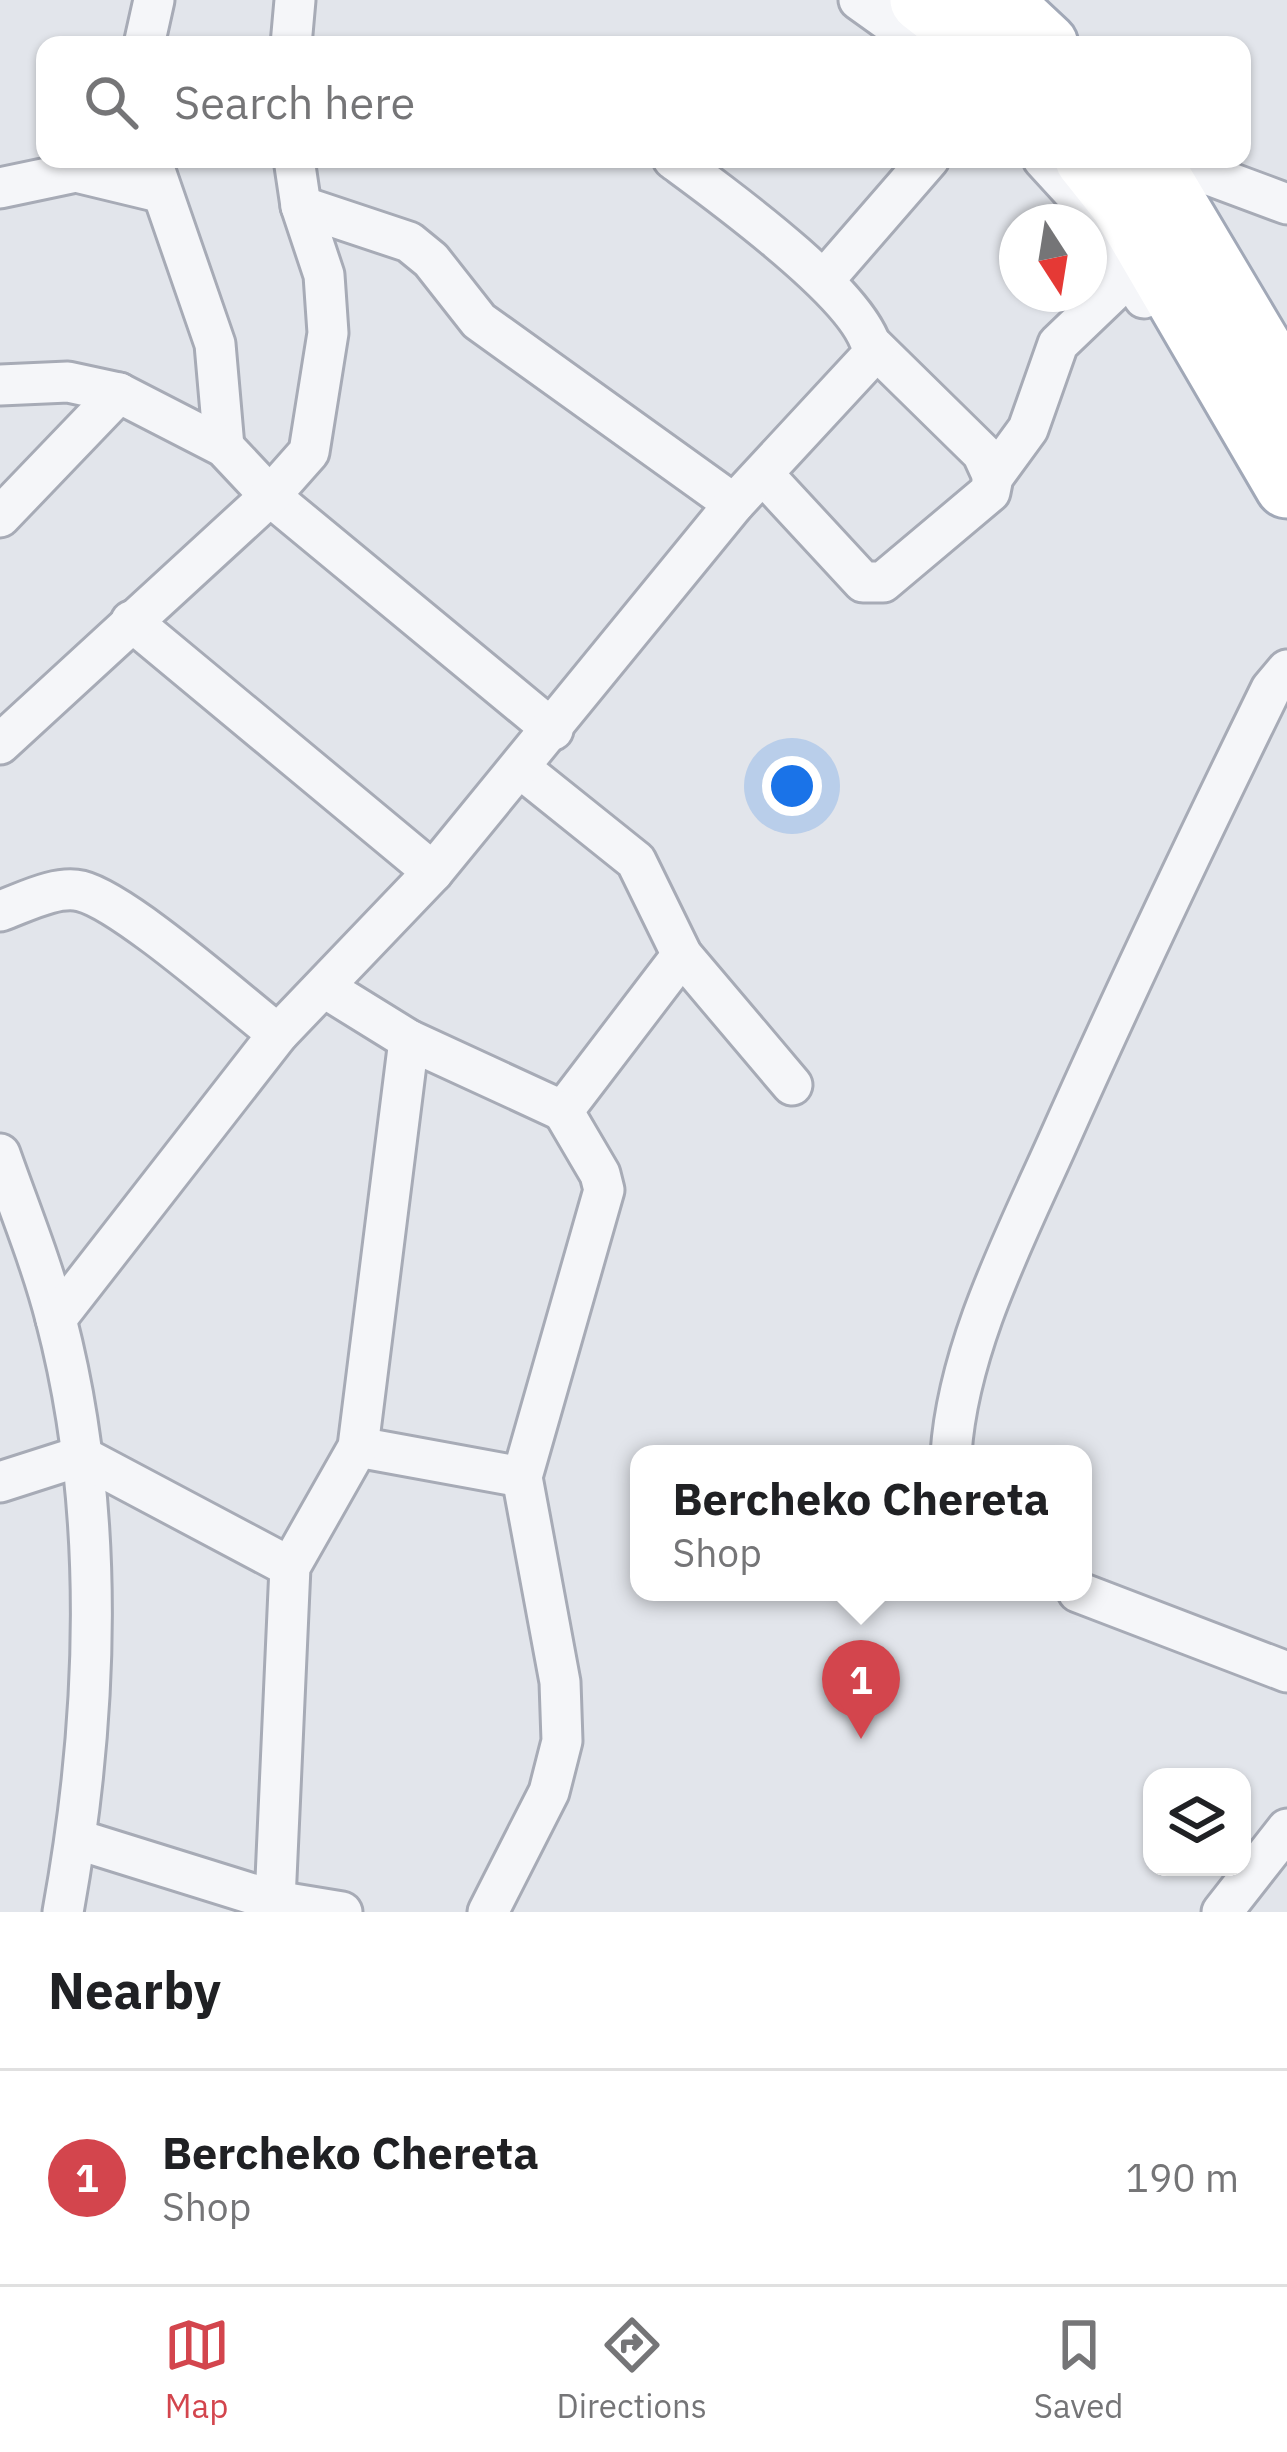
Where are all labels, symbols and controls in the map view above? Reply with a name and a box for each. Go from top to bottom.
search box [36,36,1251,168]
icon: search [78,69,144,135]
text: Search here [174,73,415,131]
north arrow [999,204,1107,312]
your location [762,756,822,816]
popup [630,1445,1092,1601]
text: Bercheko Chereta [673,1469,1049,1527]
text: Shop [673,1527,762,1578]
pin: 1 [822,1640,900,1739]
map controls [1143,1768,1251,1876]
button: layers [1143,1768,1251,1876]
text: Nearby [48,1957,221,2023]
text: Bercheko Chereta [162,2123,539,2181]
text: 1 [75,2152,99,2203]
text: 190 m [1126,2152,1239,2203]
text: Shop [162,2181,251,2232]
tab: Map [164,2312,230,2427]
tab: Directions [557,2312,707,2427]
tab: Saved [1034,2312,1123,2427]

